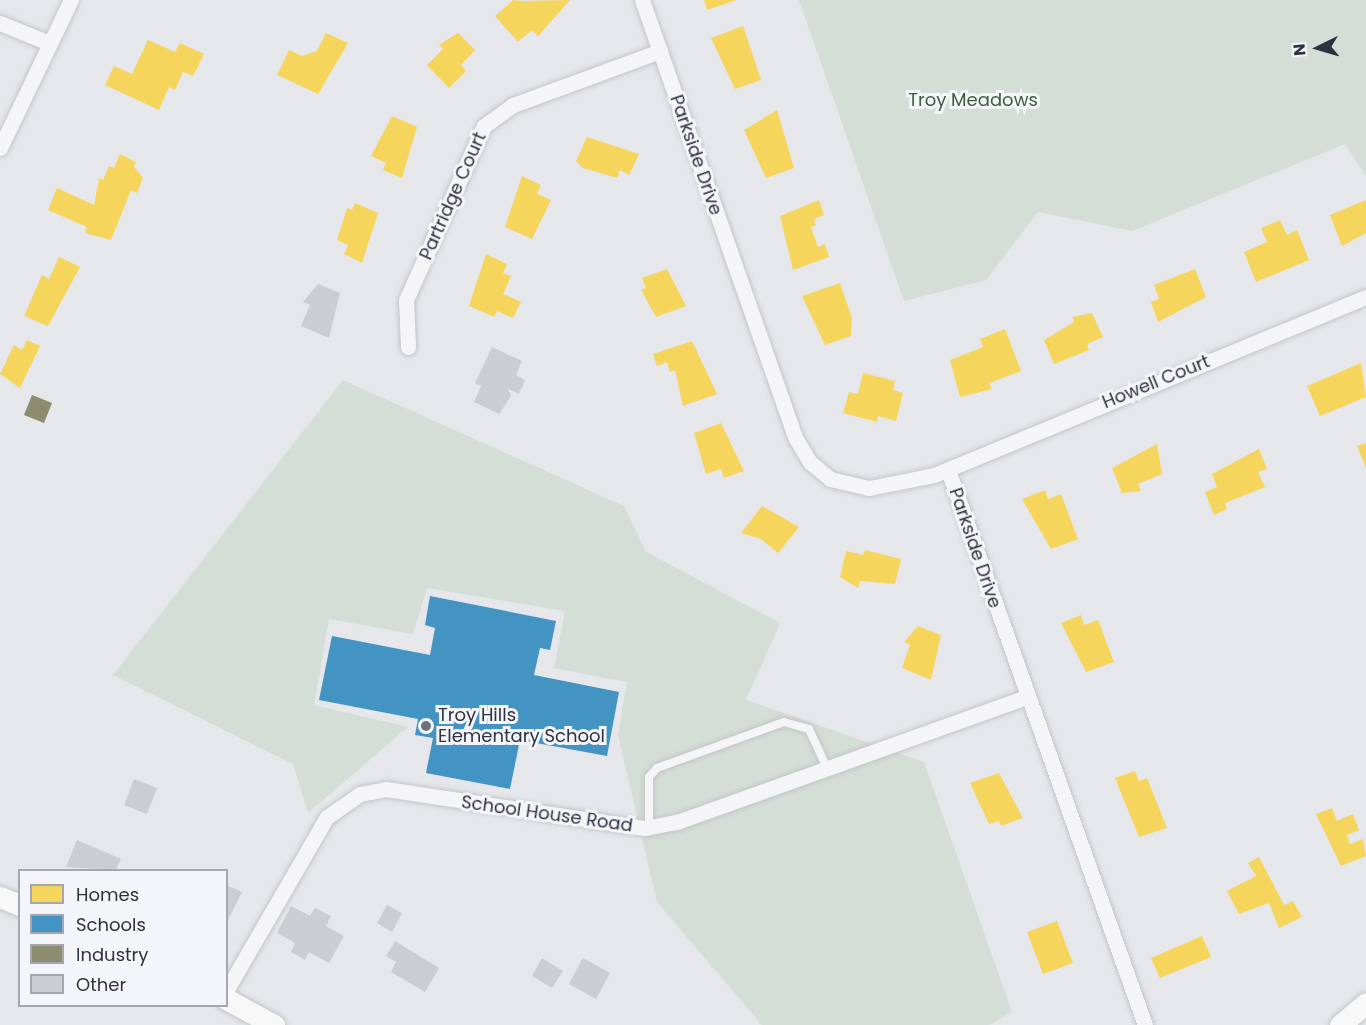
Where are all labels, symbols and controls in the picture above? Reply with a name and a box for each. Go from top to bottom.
north arrow [1288,18,1348,78]
text: N [1288,43,1312,57]
park label: Troy Meadows [908,89,1038,111]
street label: Parkside Drive [665,92,727,218]
street label: Partridge Court [415,129,491,263]
street label: Howell Court [1099,351,1213,413]
street label: Parkside Drive [944,485,1006,611]
place label: Troy Hills Elementary School [438,705,605,748]
marker: Troy Hills Elementary School [419,719,433,733]
street label: School House Road [460,791,634,837]
legend [18,869,228,1007]
text: Homes [76,882,139,907]
text: Schools [76,912,146,937]
text: Industry [76,942,148,967]
text: Other [76,972,126,997]

